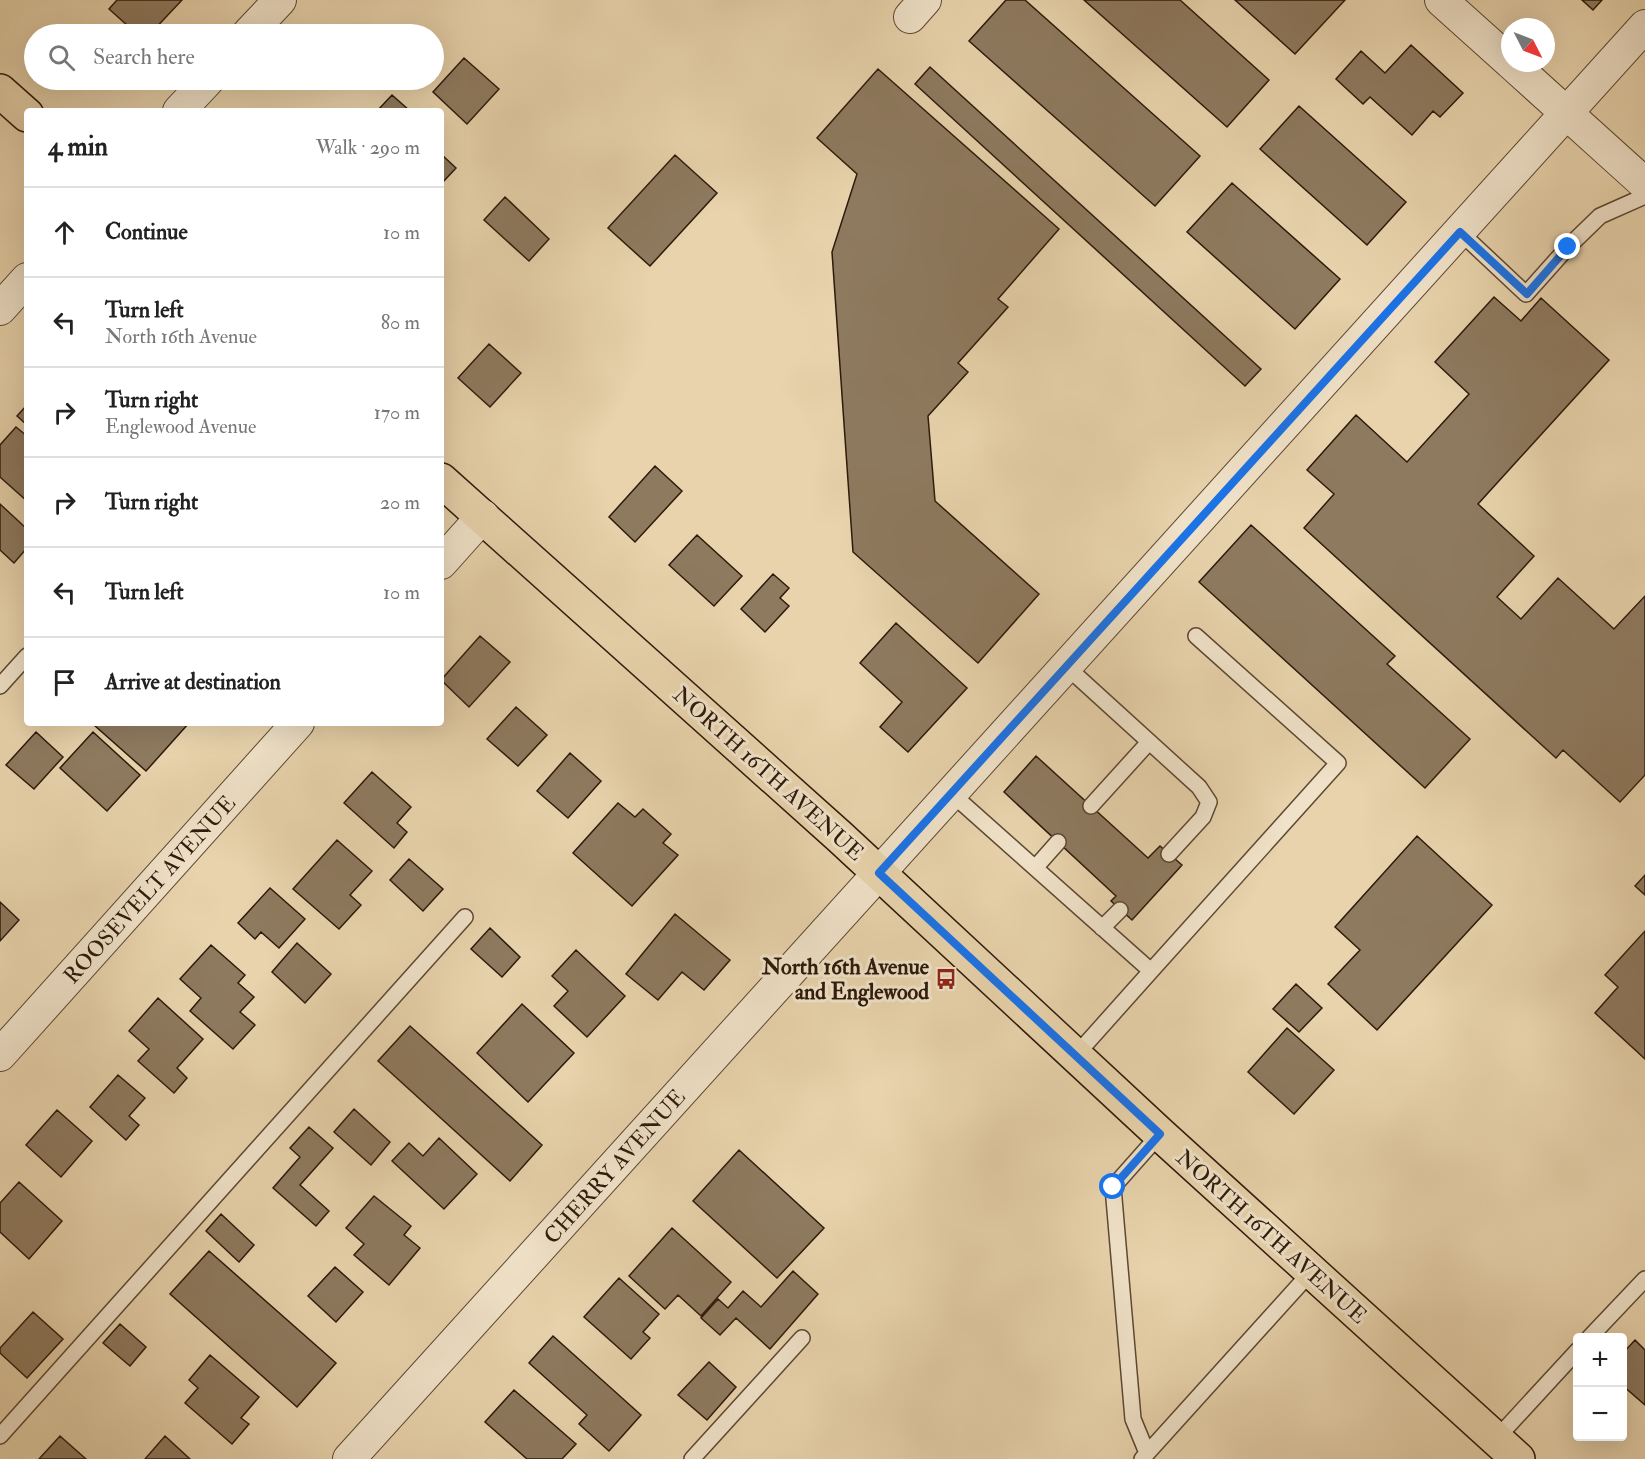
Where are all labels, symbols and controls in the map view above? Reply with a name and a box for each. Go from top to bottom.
north arrow [1501,18,1555,72]
search box [24,24,444,90]
icon: search [45,41,78,74]
text: Search here [93,43,195,71]
text: 4 min [48,131,108,163]
text: Walk · 290 m [316,135,420,160]
icon: ahead [48,216,81,249]
text: Continue [105,218,188,246]
text: 10 m [383,220,420,245]
route end [1554,233,1580,259]
text: Turn left [105,296,184,324]
icon: left [48,306,81,339]
text: 80 m [381,310,420,335]
text: North 16th Avenue [105,324,257,349]
text: Turn right [105,386,198,414]
icon: right [48,396,81,429]
text: 170 m [374,400,420,425]
text: Englewood Avenue [105,414,256,439]
icon: right [48,486,81,519]
text: Turn right [105,488,198,516]
text: 20 m [380,490,420,515]
icon: left [48,576,81,609]
text: Turn left [105,578,184,606]
text: 10 m [383,580,420,605]
icon: arrive [48,666,81,699]
text: Arrive at destination [105,668,281,696]
street label: NORTH 16TH AVENUE [667,681,870,867]
street label: ROOSEVELT AVENUE [58,790,242,990]
place label: North 16th Avenue and Englewood [761,953,930,1007]
bus stop icon: North 16th Avenue and Englewood [934,967,958,991]
street label: CHERRY AVENUE [538,1083,692,1250]
street label: NORTH 16TH AVENUE [1170,1144,1373,1330]
route start [1099,1173,1125,1199]
map controls [1573,1333,1627,1441]
button: + [1573,1333,1627,1387]
button: − [1573,1387,1627,1441]

